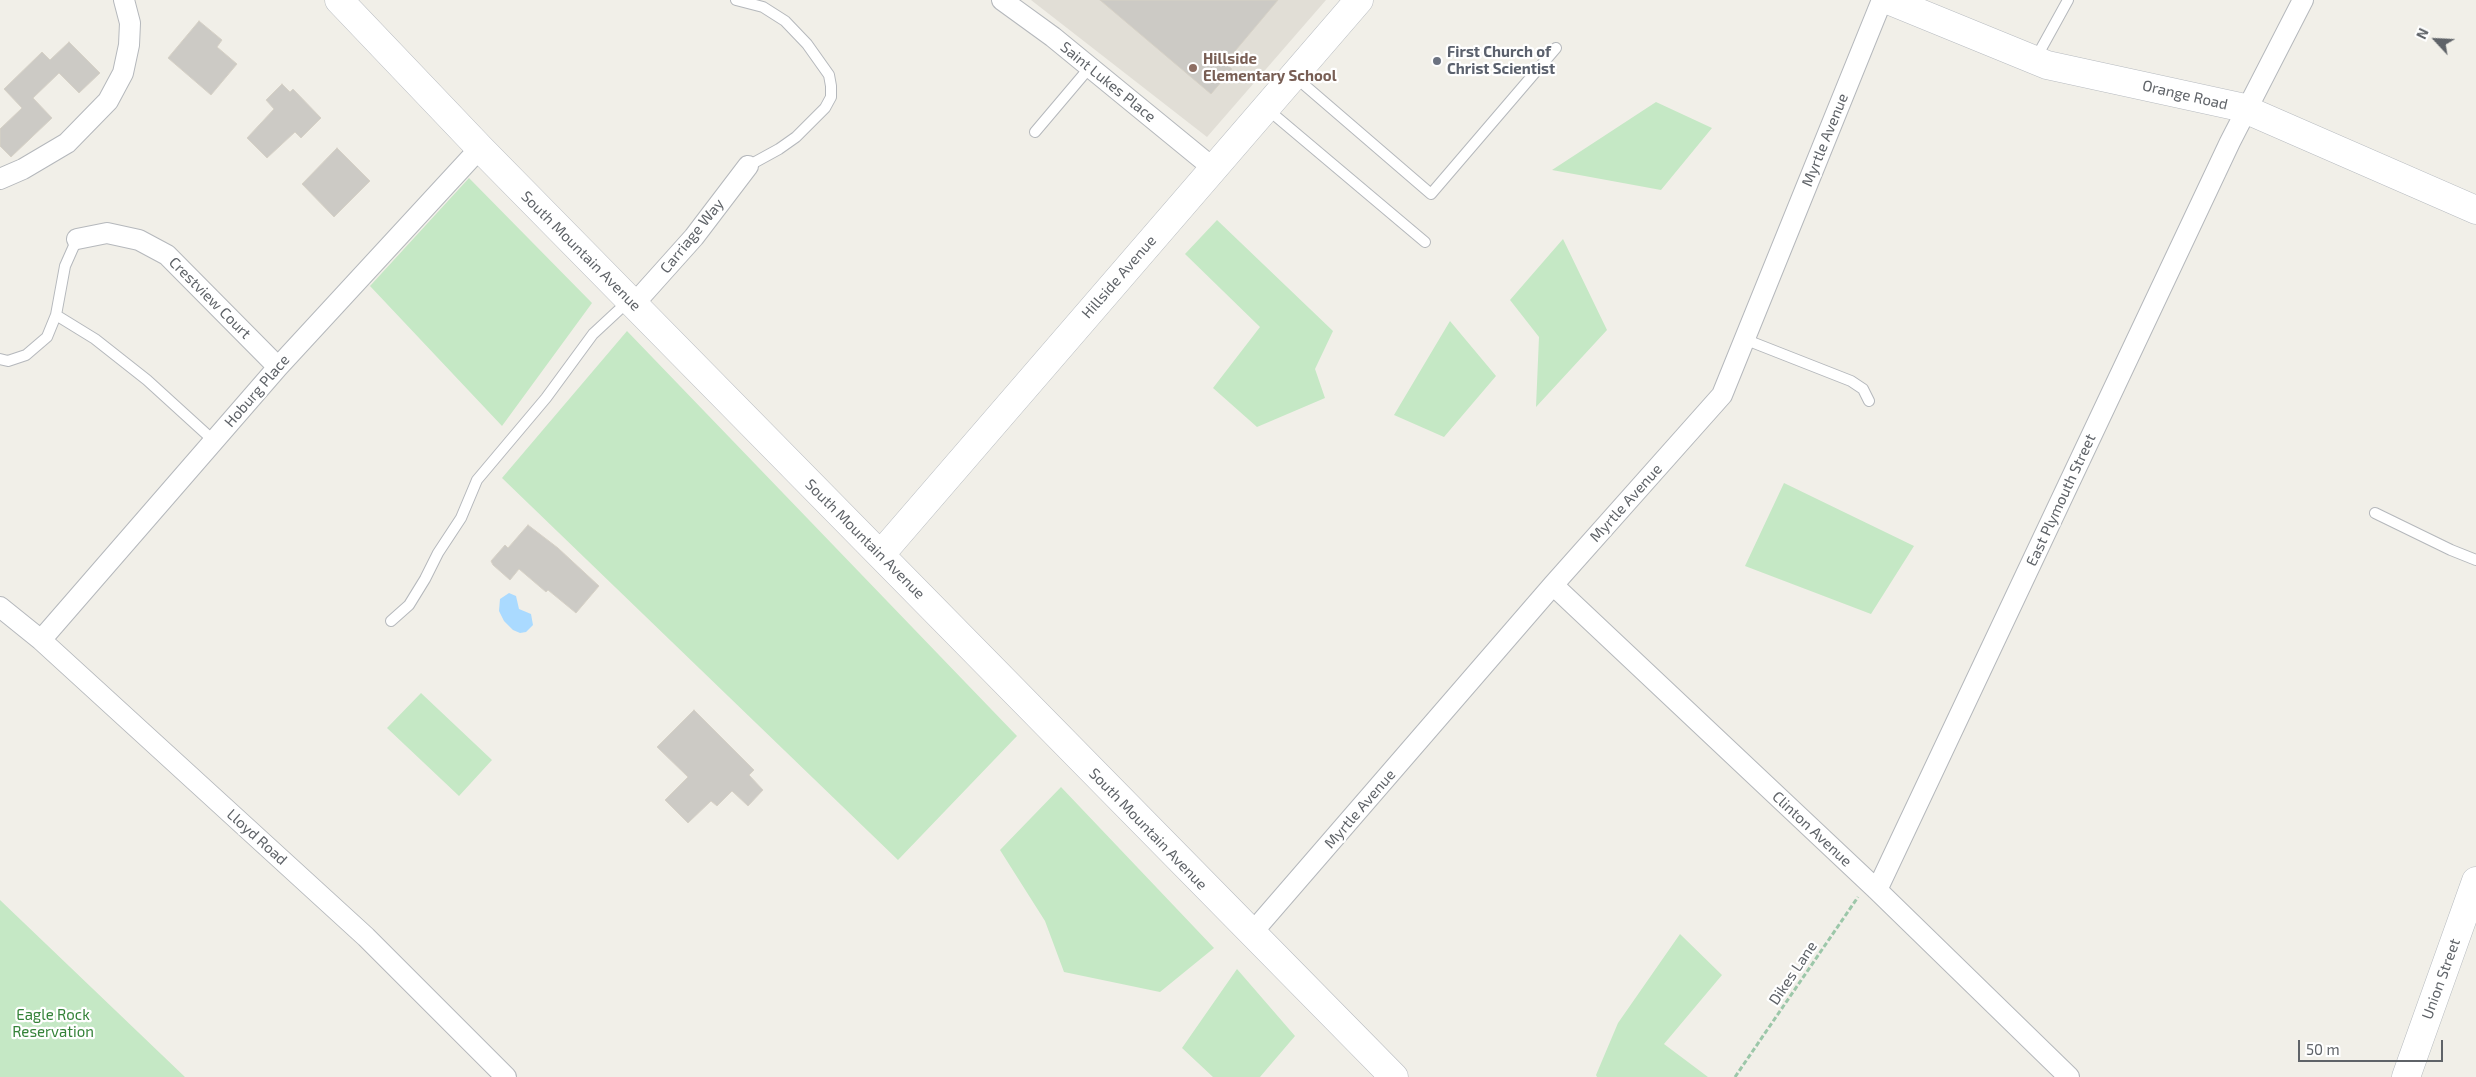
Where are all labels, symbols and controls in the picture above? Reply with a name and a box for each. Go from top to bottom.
north arrow [2411,15,2461,65]
text: N [2412,25,2432,42]
street label: Saint Lukes Place [1057,38,1159,126]
place label: First Church of Christ Scientist [1447,43,1555,78]
place label: Hillside Elementary School [1203,50,1337,85]
marker: First Church of Christ Scientist [1431,55,1443,67]
marker: Hillside Elementary School [1187,62,1199,74]
street label: Orange Road [2140,76,2230,114]
street label: Myrtle Avenue [1798,91,1852,189]
street label: South Mountain Avenue [517,187,645,315]
street label: Carriage Way [656,195,728,277]
street label: Hillside Avenue [1078,232,1160,322]
street label: Crestview Court [165,253,255,343]
street label: Hoburg Place [221,351,293,431]
street label: East Plymouth Street [2022,431,2100,569]
street label: Myrtle Avenue [1586,460,1666,546]
street label: South Mountain Avenue [801,475,929,603]
street label: South Mountain Avenue [1085,764,1211,894]
street label: Myrtle Avenue [1321,766,1399,852]
street label: Clinton Avenue [1769,788,1855,870]
street label: Lloyd Road [223,805,291,869]
street label: Union Street [2418,936,2464,1022]
street label: Dikes Lane [1765,938,1821,1008]
park label: Eagle Rock Reservation [12,1006,94,1041]
scale bar [2301,1030,2446,1062]
text: 50 m [2306,1040,2340,1058]

